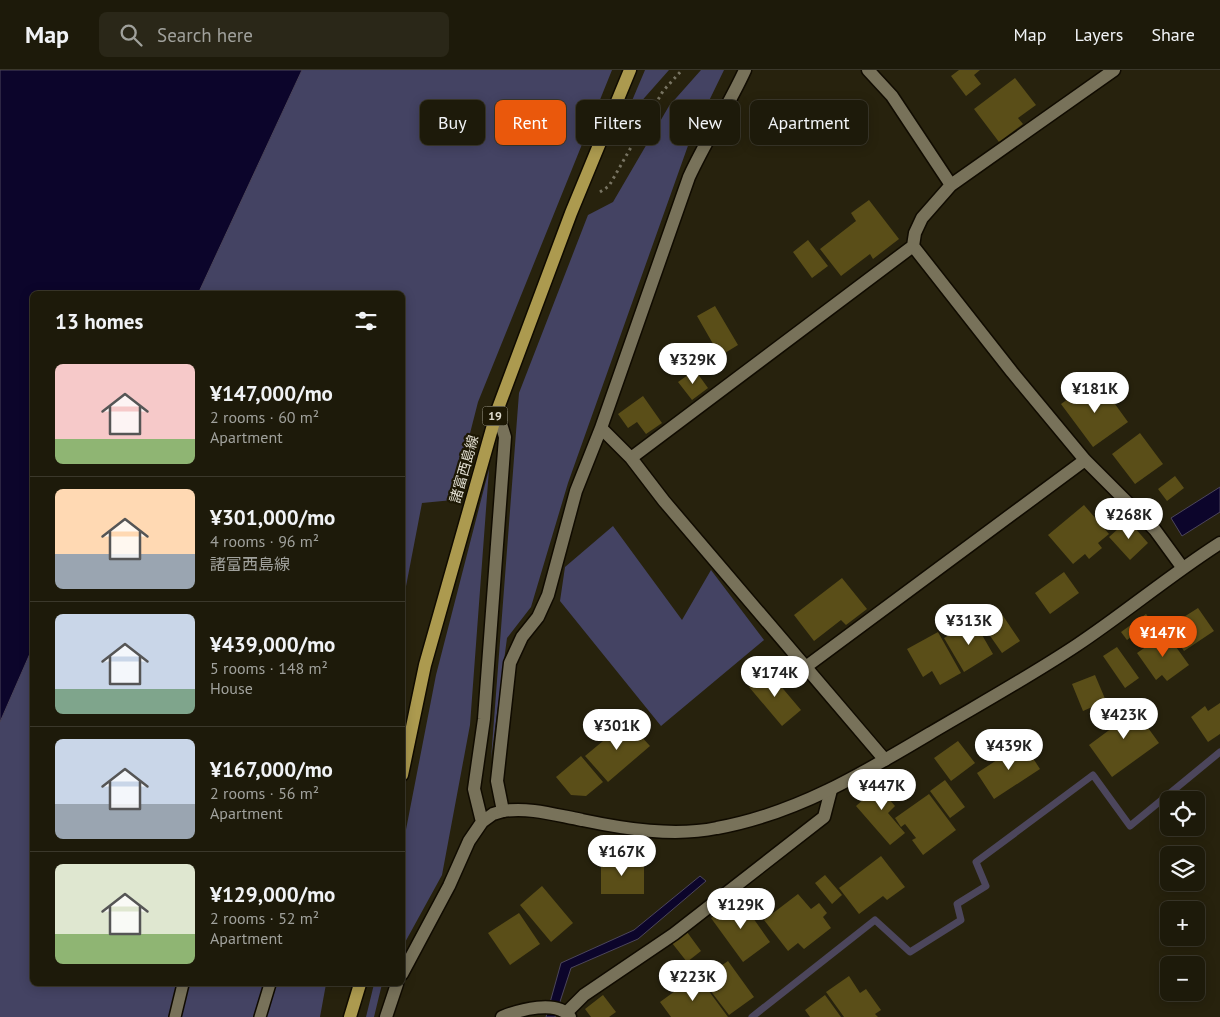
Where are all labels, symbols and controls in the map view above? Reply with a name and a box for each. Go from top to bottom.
search box [99,12,449,57]
text: Map [25,19,69,50]
icon: search [117,21,145,49]
text: Search here [157,23,253,47]
text: Map [1014,23,1046,46]
text: Layers [1074,23,1123,46]
text: Share [1151,23,1195,46]
chip: Buy [420,100,485,145]
chip: Rent [495,100,566,145]
chip: Filters [576,100,660,145]
chip: New [670,100,740,145]
chip: Apartment [750,100,868,145]
icon: filters [352,307,380,335]
text: 13 homes [55,308,143,335]
pin: ¥329K [658,342,728,385]
text: ¥329K [670,349,716,369]
pin: ¥181K [1060,372,1130,414]
text: ¥181K [1072,378,1118,398]
text: ¥147,000/mo [210,380,333,407]
icon: home [95,384,155,444]
road number: 19 [482,406,508,426]
text: 2 rooms · 60 m² [210,407,319,427]
text: Apartment [210,427,283,447]
street label: 諸富西島線 [446,433,482,505]
pin: ¥268K [1094,498,1164,540]
text: ¥301,000/mo [210,504,335,531]
text: ¥268K [1106,504,1152,524]
icon: home [95,509,155,569]
text: 4 rooms · 96 m² [210,531,319,551]
text: 諸富西島線 [210,554,290,574]
pin: ¥313K [934,604,1004,646]
text: ¥313K [946,610,992,630]
pin: ¥147K [1128,616,1198,658]
text: ¥147K [1140,622,1186,642]
text: ¥439,000/mo [210,631,335,658]
icon: home [95,634,155,694]
pin: ¥174K [740,656,810,698]
text: 5 rooms · 148 m² [210,658,328,678]
text: ¥174K [752,662,798,682]
text: House [210,678,253,698]
pin: ¥423K [1089,698,1159,740]
text: ¥423K [1101,704,1147,724]
pin: ¥301K [582,708,652,751]
text: ¥301K [594,715,640,735]
pin: ¥439K [974,728,1044,771]
text: ¥439K [986,735,1032,755]
text: ¥167,000/mo [210,756,333,783]
icon: home [95,759,155,819]
pin: ¥447K [847,768,917,811]
text: ¥447K [859,775,905,795]
text: 2 rooms · 56 m² [210,783,319,803]
map controls [1160,791,1205,1001]
button: locate [1160,791,1205,836]
text: Apartment [210,803,283,823]
pin: ¥167K [587,834,657,877]
text: ¥167K [599,841,645,861]
button: layers [1160,846,1205,891]
text: ¥129,000/mo [210,881,335,908]
icon: home [95,884,155,944]
pin: ¥129K [706,888,776,930]
text: ¥129K [718,894,764,914]
button: + [1160,901,1205,946]
text: 2 rooms · 52 m² [210,908,319,928]
text: Apartment [210,928,283,948]
button: − [1160,956,1205,1001]
pin: ¥223K [658,960,728,1002]
text: ¥223K [670,966,716,986]

